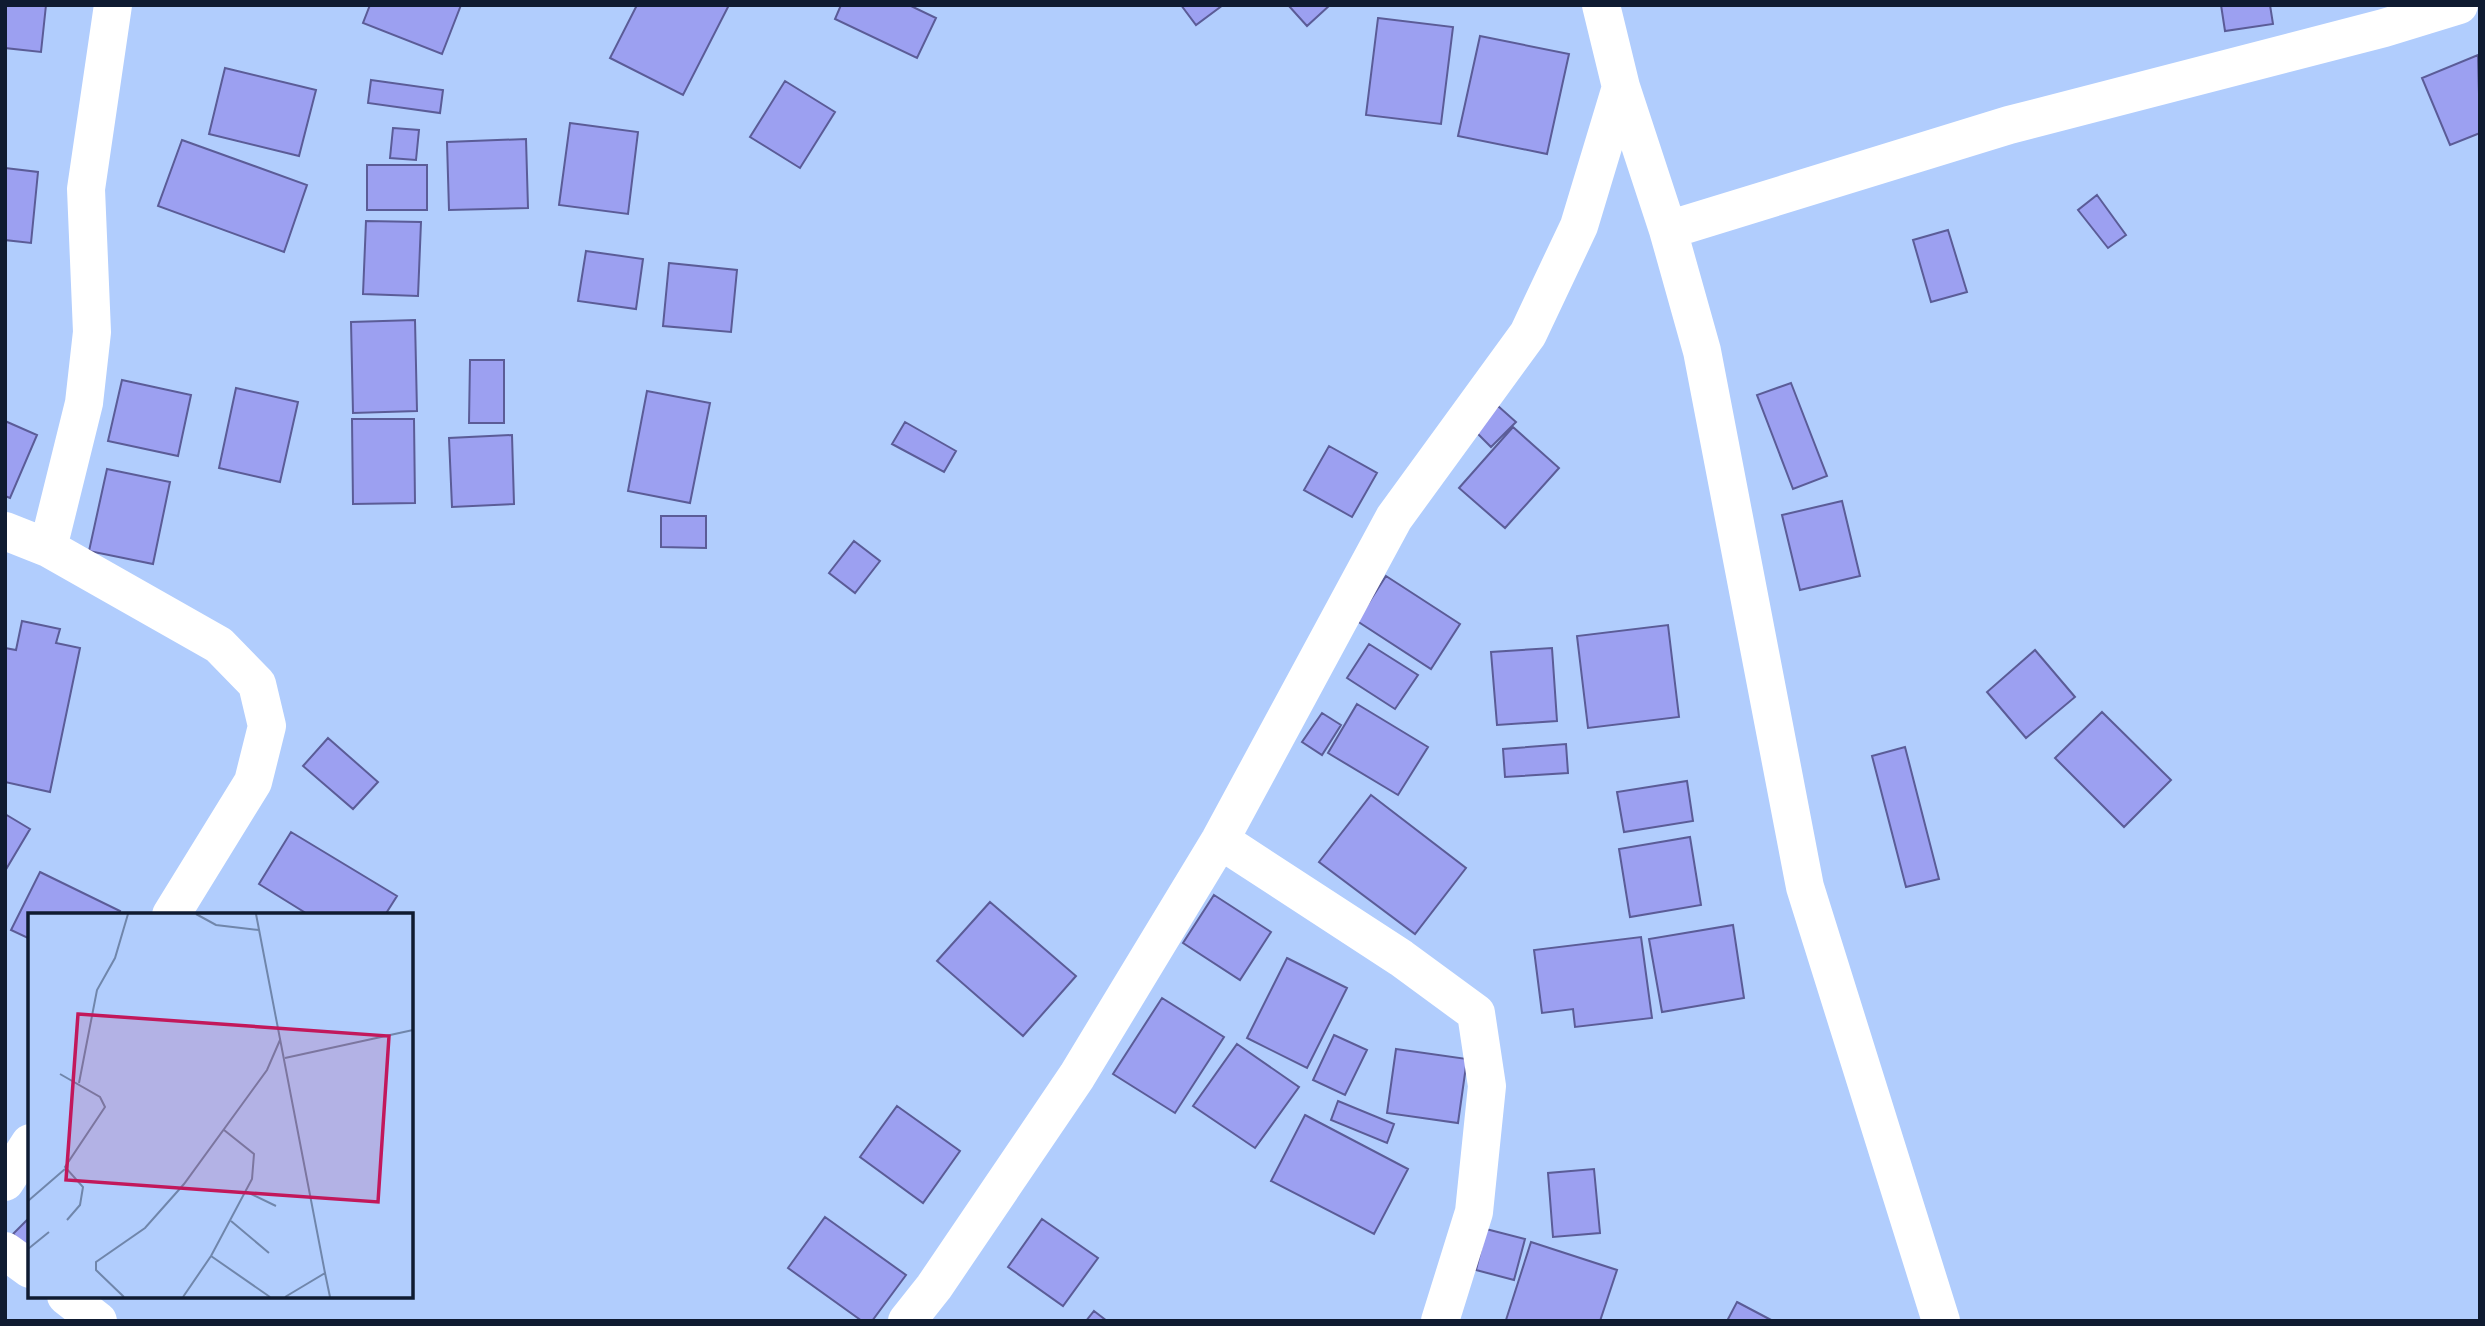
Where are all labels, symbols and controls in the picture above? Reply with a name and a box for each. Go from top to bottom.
inset map [28,913,413,1298]

